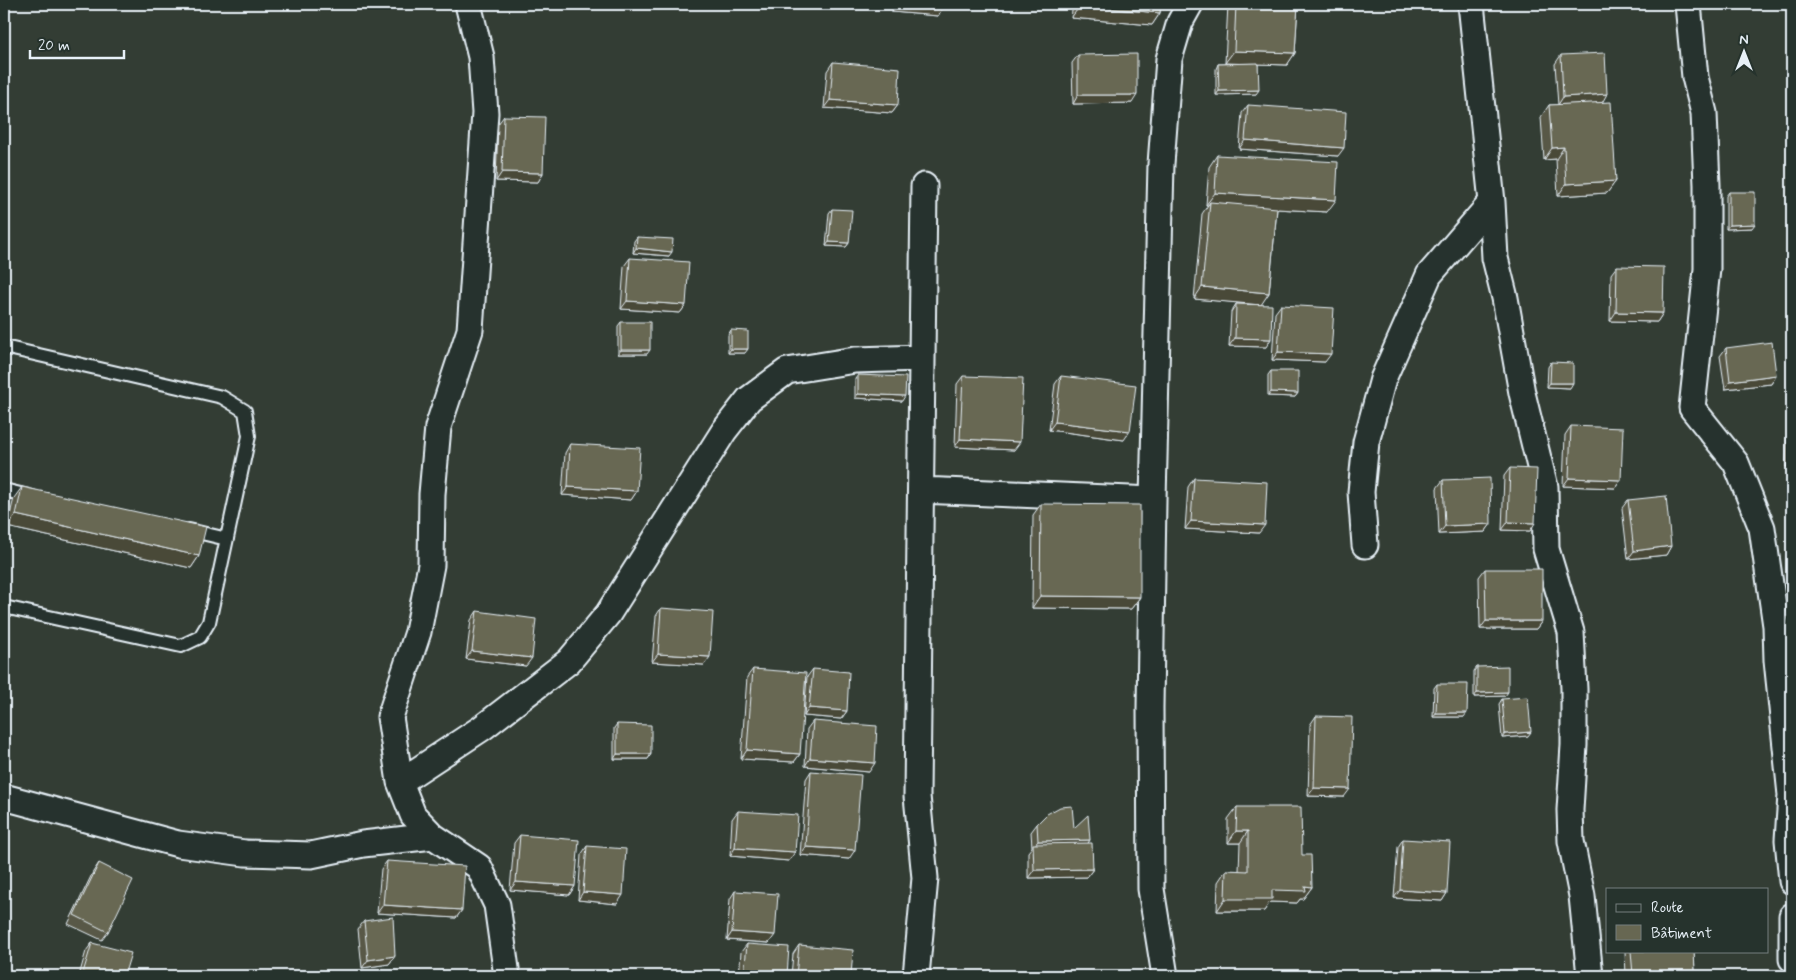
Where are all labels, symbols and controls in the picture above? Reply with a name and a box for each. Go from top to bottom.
scale bar [30,28,124,60]
north arrow [1718,28,1768,78]
text: N [1739,31,1749,49]
text: 20 m [38,36,70,56]
legend [1606,888,1768,952]
text: Route [1651,898,1684,918]
text: Bâtiment [1651,924,1712,944]

